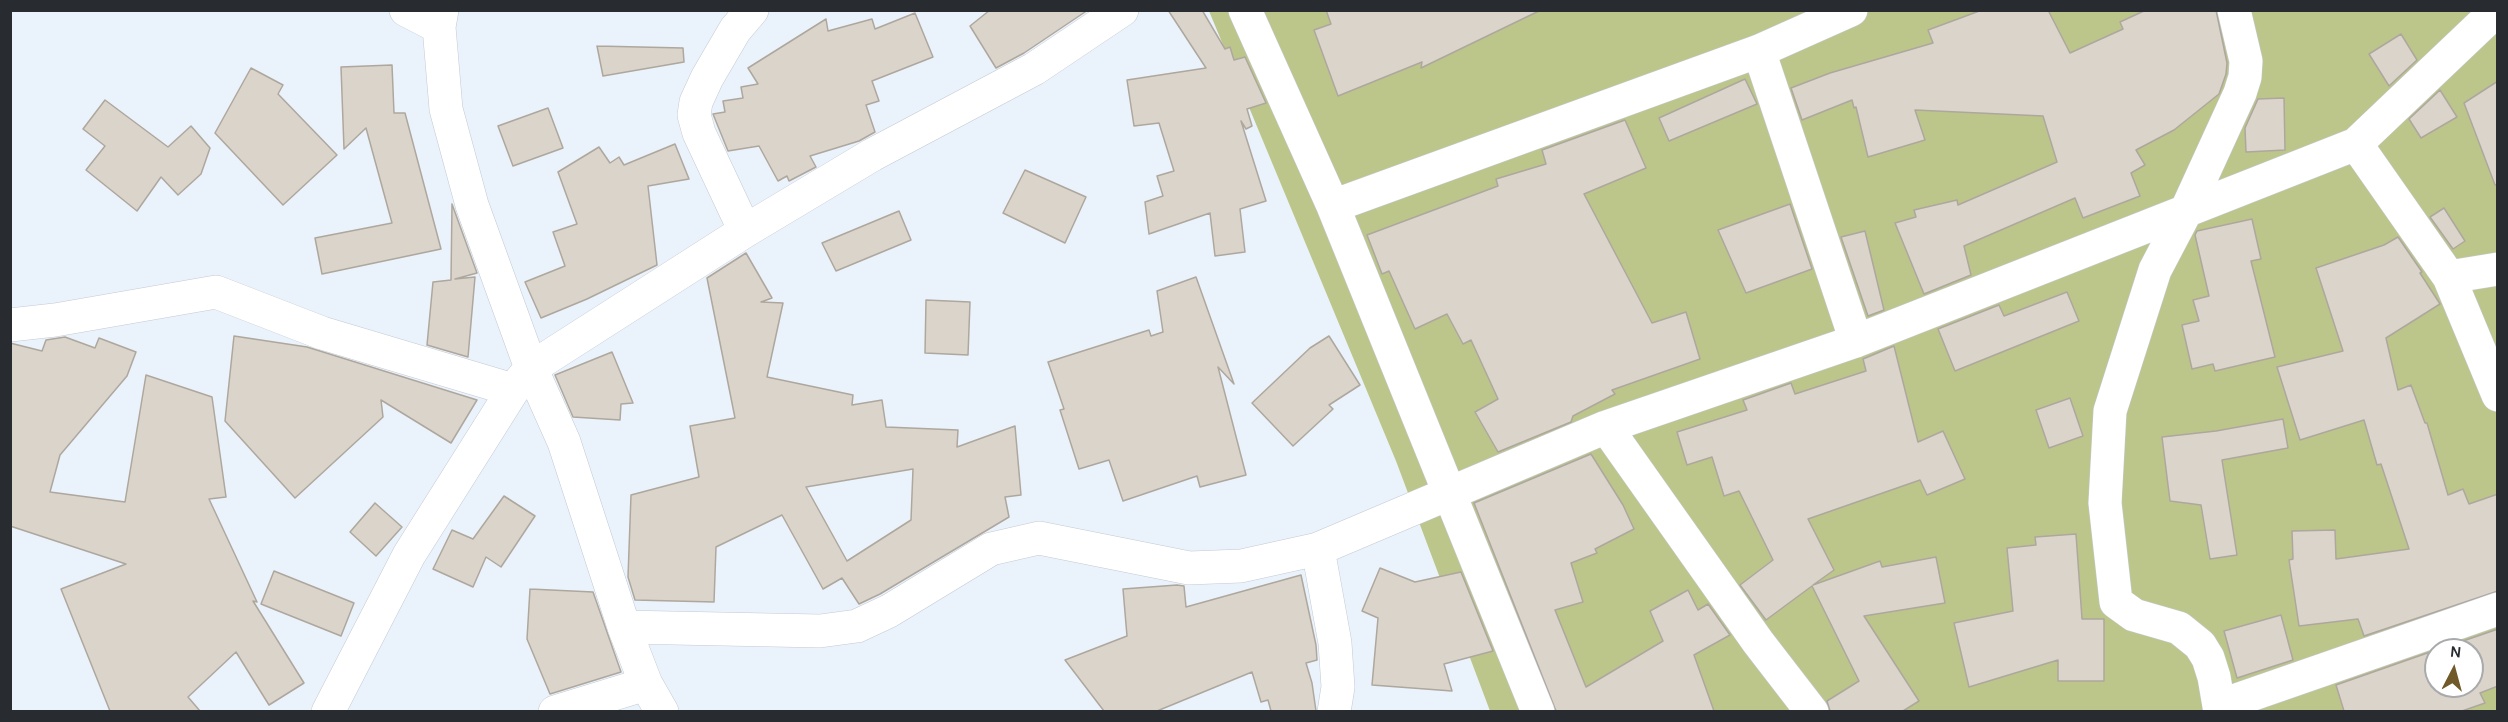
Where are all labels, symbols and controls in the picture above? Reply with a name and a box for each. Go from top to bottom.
north arrow [2424,638,2484,698]
text: N [2449,642,2462,662]

